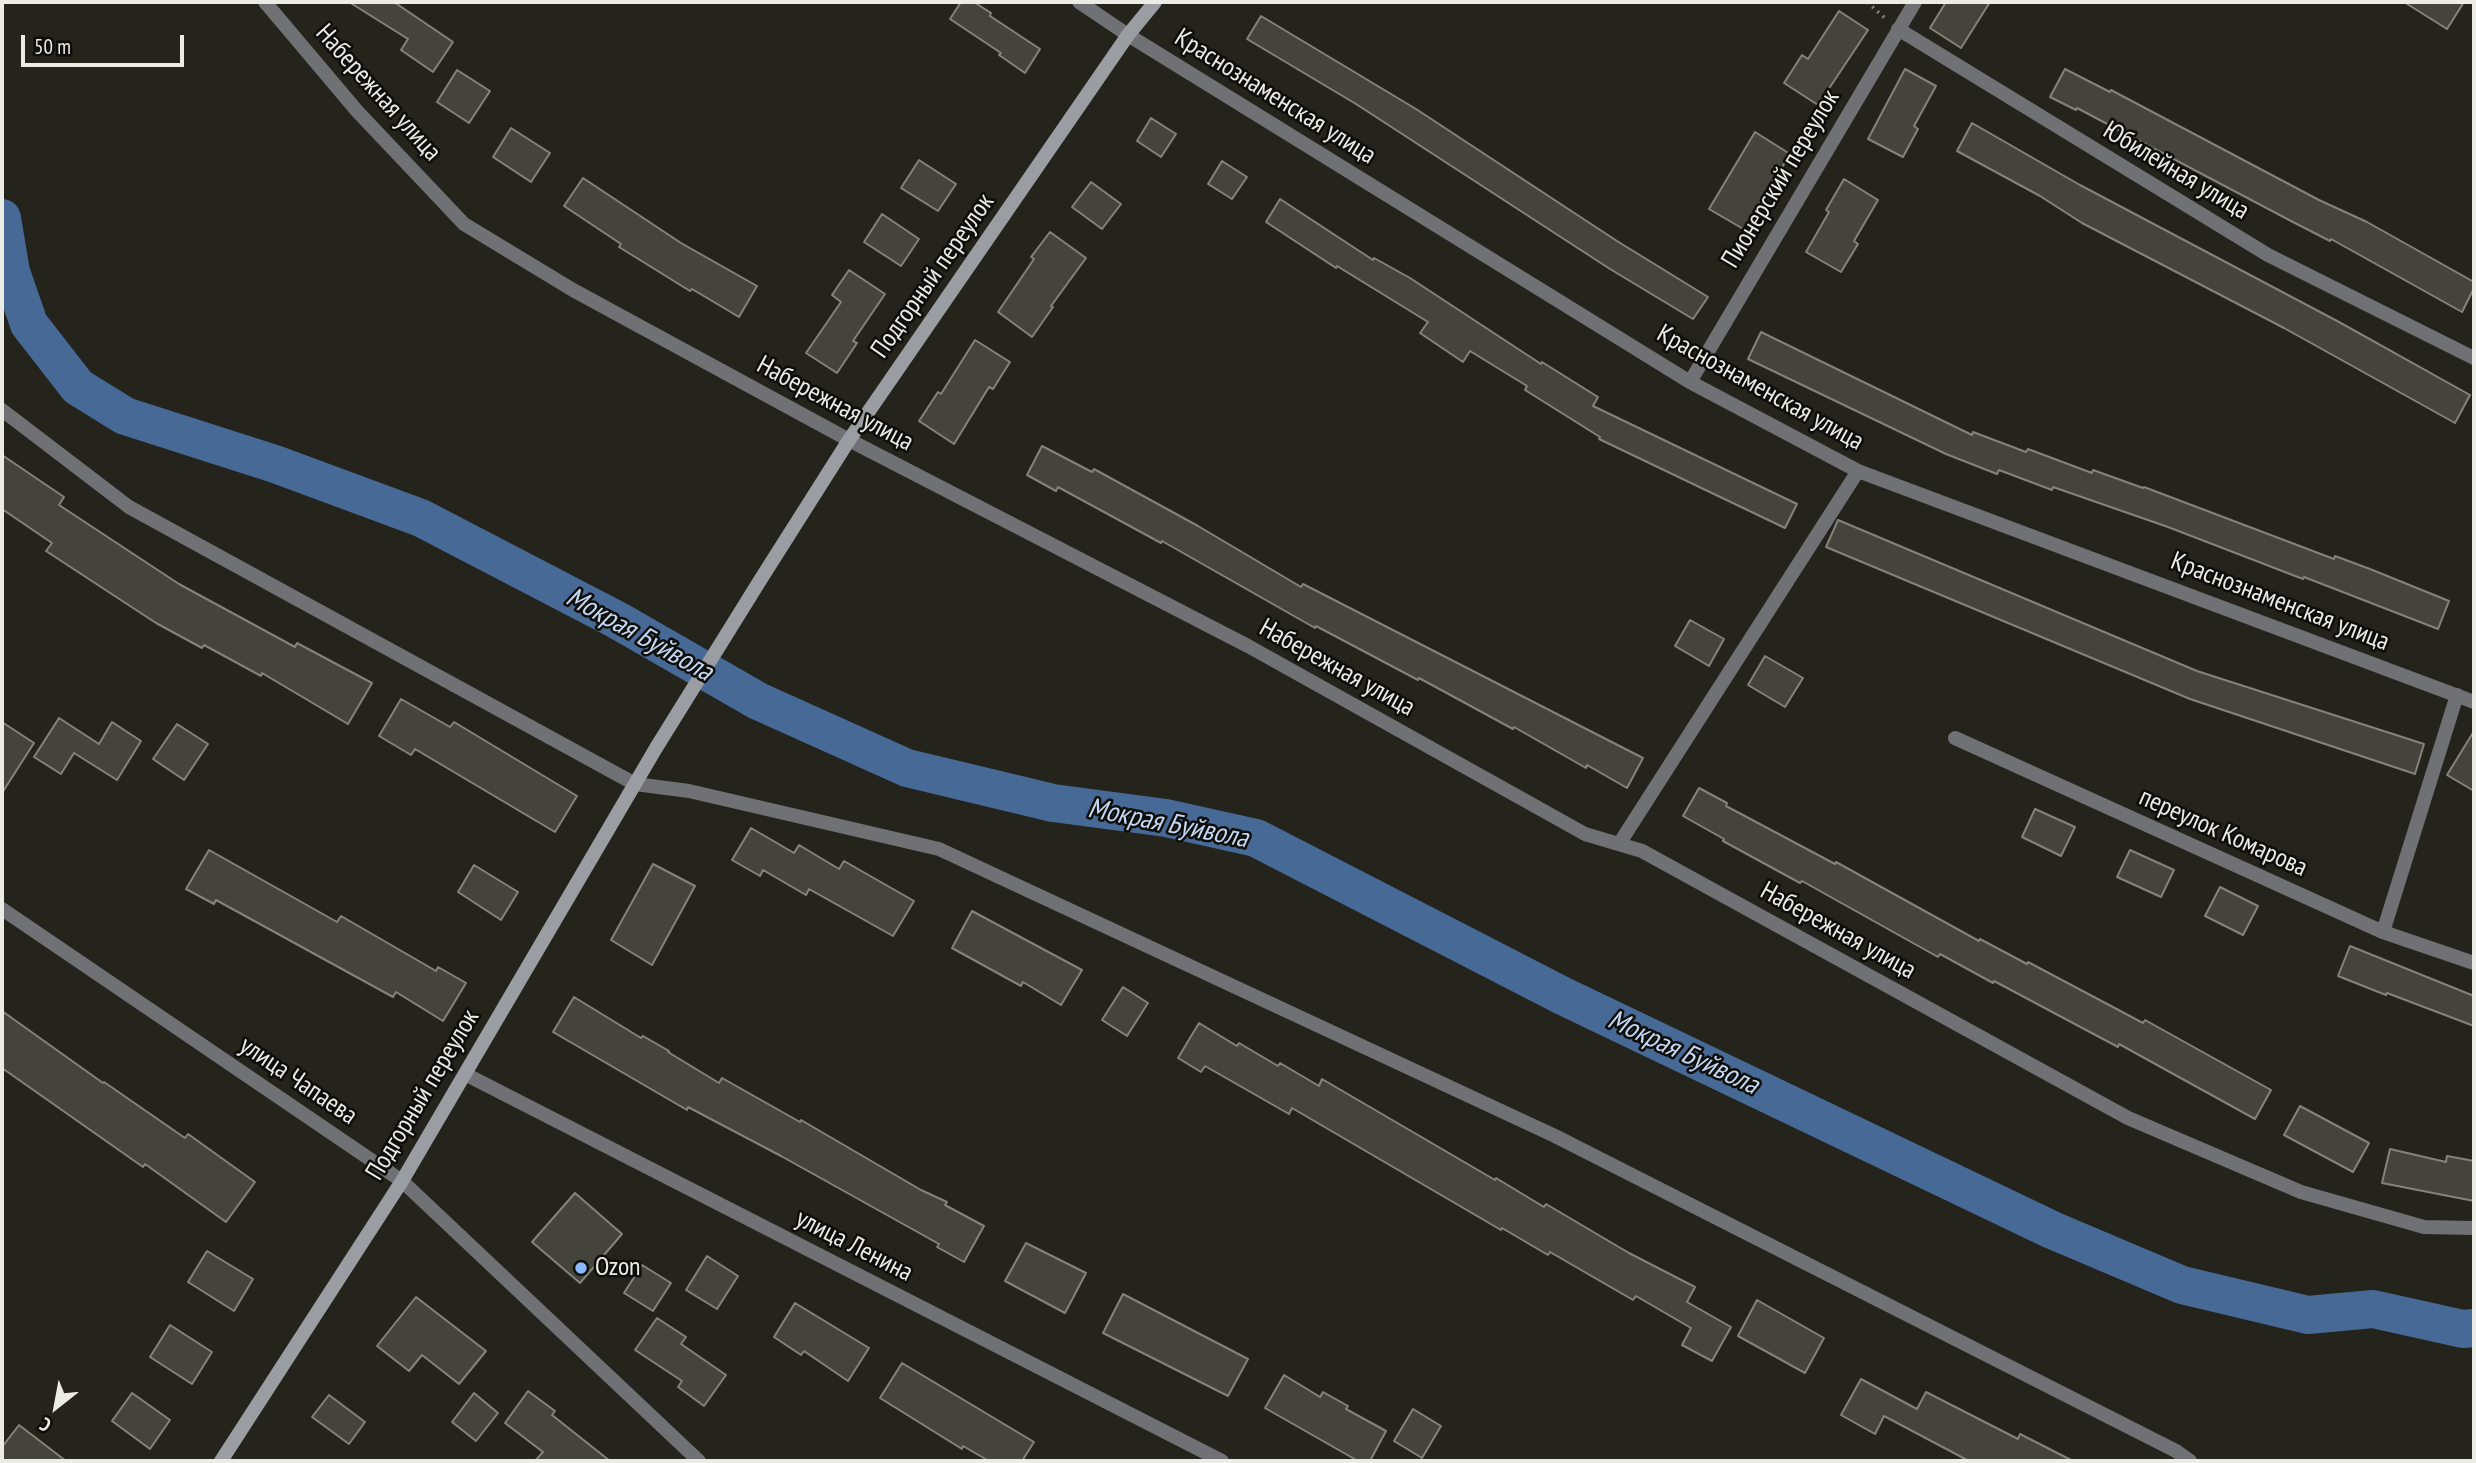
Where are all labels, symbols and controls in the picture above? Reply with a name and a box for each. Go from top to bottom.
street label: Набережная улица [309,18,447,168]
scale bar [24,21,187,65]
street label: Краснознаменская улица [1169,22,1381,172]
text: 50 m [34,33,71,60]
street label: Пионерский переулок [1716,84,1846,274]
street label: Юбилейная улица [2097,115,2255,227]
street label: Подгорный переулок [865,188,1001,364]
street label: Краснознаменская улица [1651,318,1869,458]
street label: Набережная улица [751,350,919,458]
street label: Краснознаменская улица [2166,546,2394,658]
water label: Мокрая Буйвола [560,581,718,689]
street label: Набережная улица [1254,612,1420,724]
street label: переулок Комарова [2134,782,2312,884]
water label: Мокрая Буйвола [1085,792,1251,856]
street label: Набережная улица [1755,875,1921,987]
street label: Подгорный переулок [360,1004,486,1186]
water label: Мокрая Буйвола [1602,1004,1764,1102]
street label: улица Чапаева [233,1030,363,1132]
street label: улица Ленина [790,1203,918,1289]
place label: Ozon [595,1252,641,1284]
marker: Ozon [573,1260,589,1276]
north arrow [21,1372,91,1442]
text: С [35,1412,55,1438]

